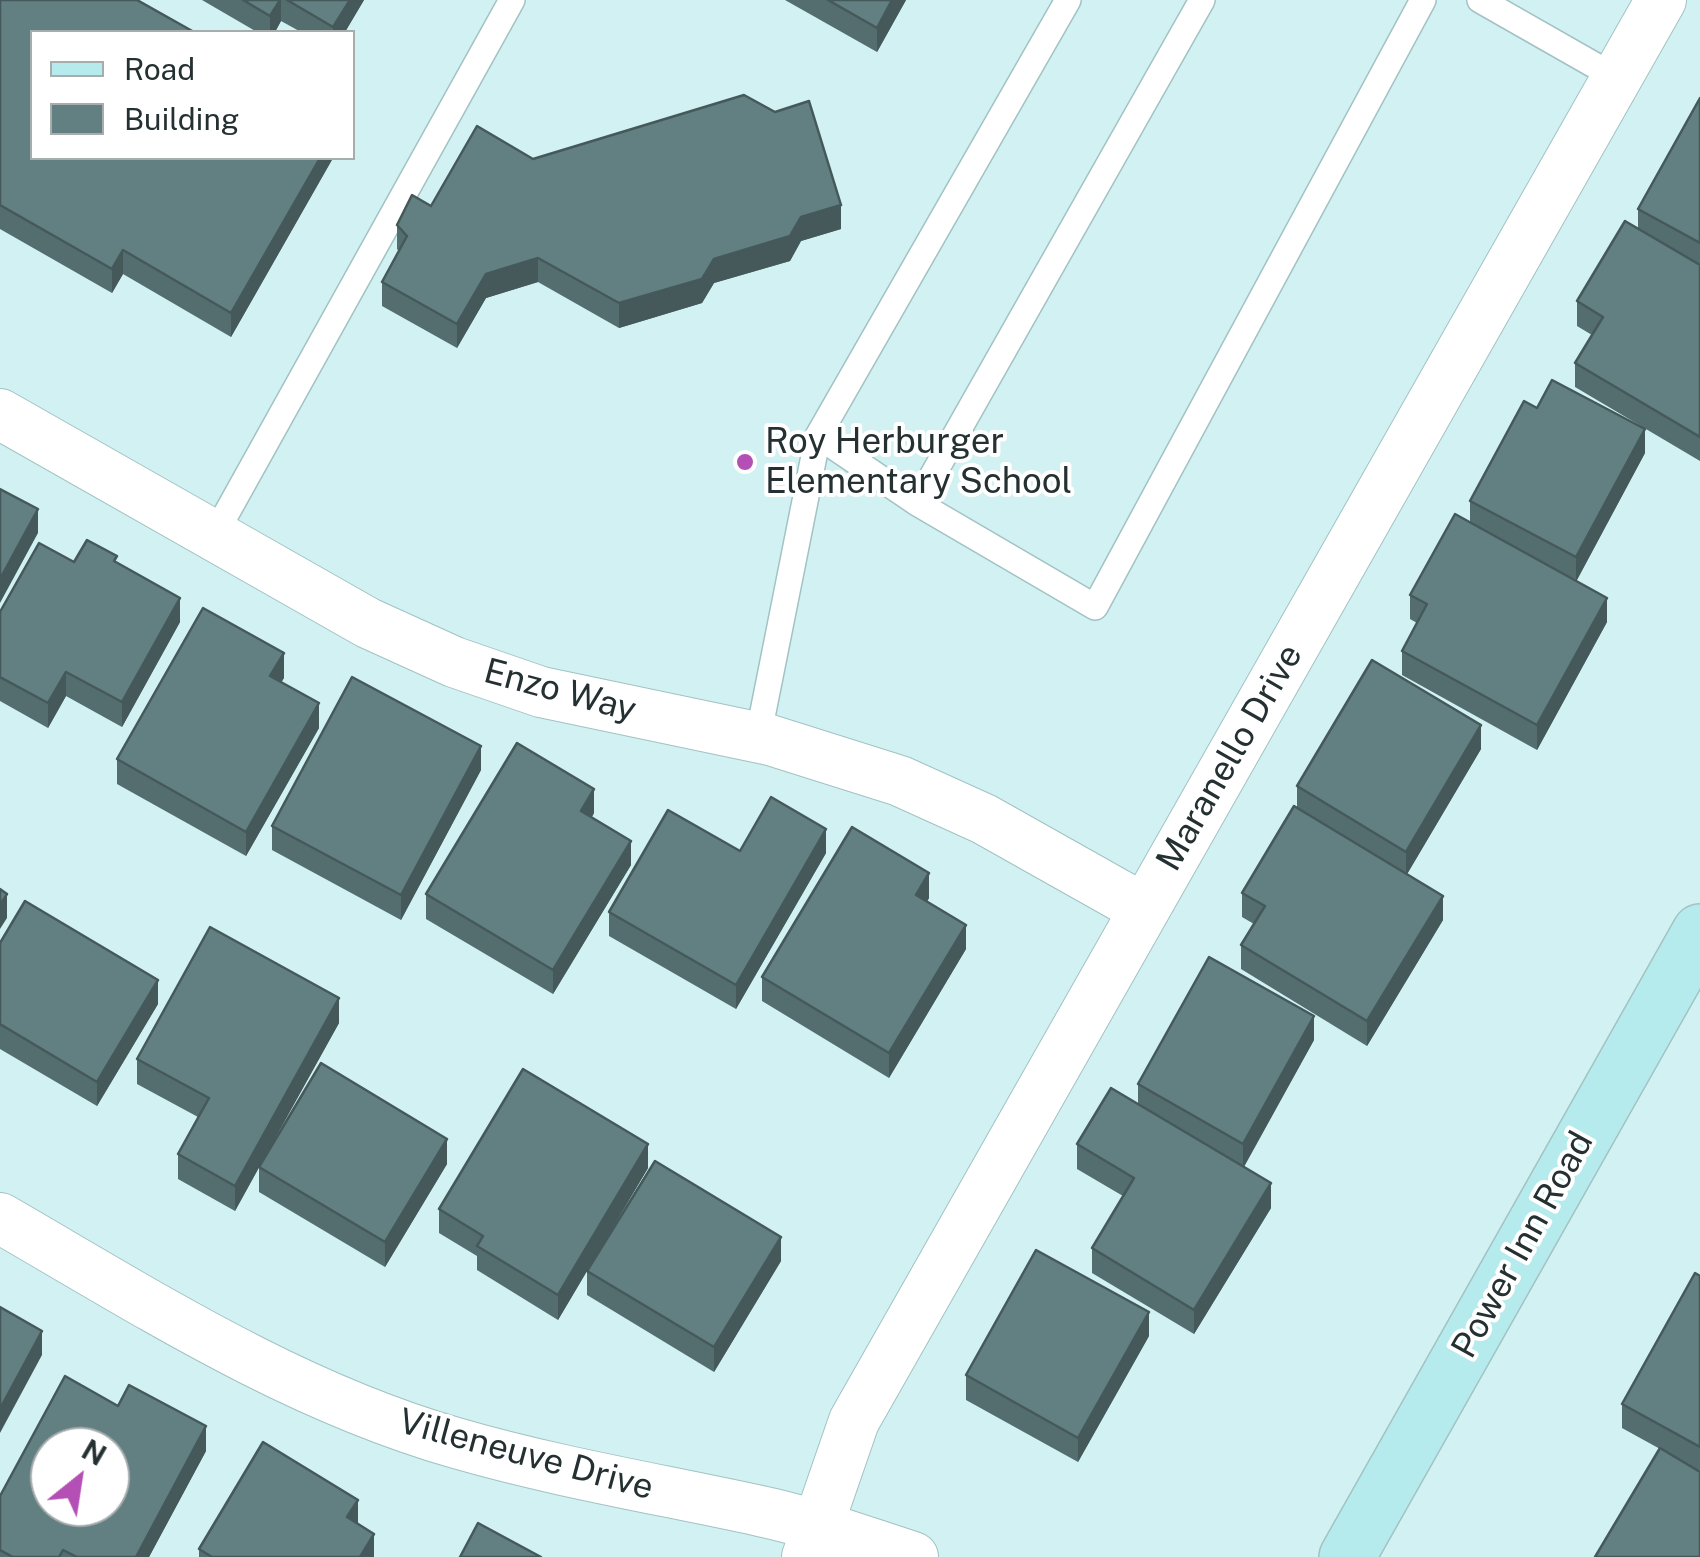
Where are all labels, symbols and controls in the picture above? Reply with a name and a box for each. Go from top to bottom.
legend [30,30,355,160]
text: Road [124,51,195,87]
text: Building [124,101,239,137]
place label: Roy Herburger Elementary School [765,421,1072,503]
marker: Roy Herburger Elementary School [734,451,756,473]
street label: Maranello Drive [1148,637,1312,879]
street label: Enzo Way [479,651,641,731]
street label: Power Inn Road [1444,1125,1602,1365]
street label: Villeneuve Drive [394,1401,658,1509]
north arrow [30,1427,130,1527]
text: N [77,1433,112,1472]

